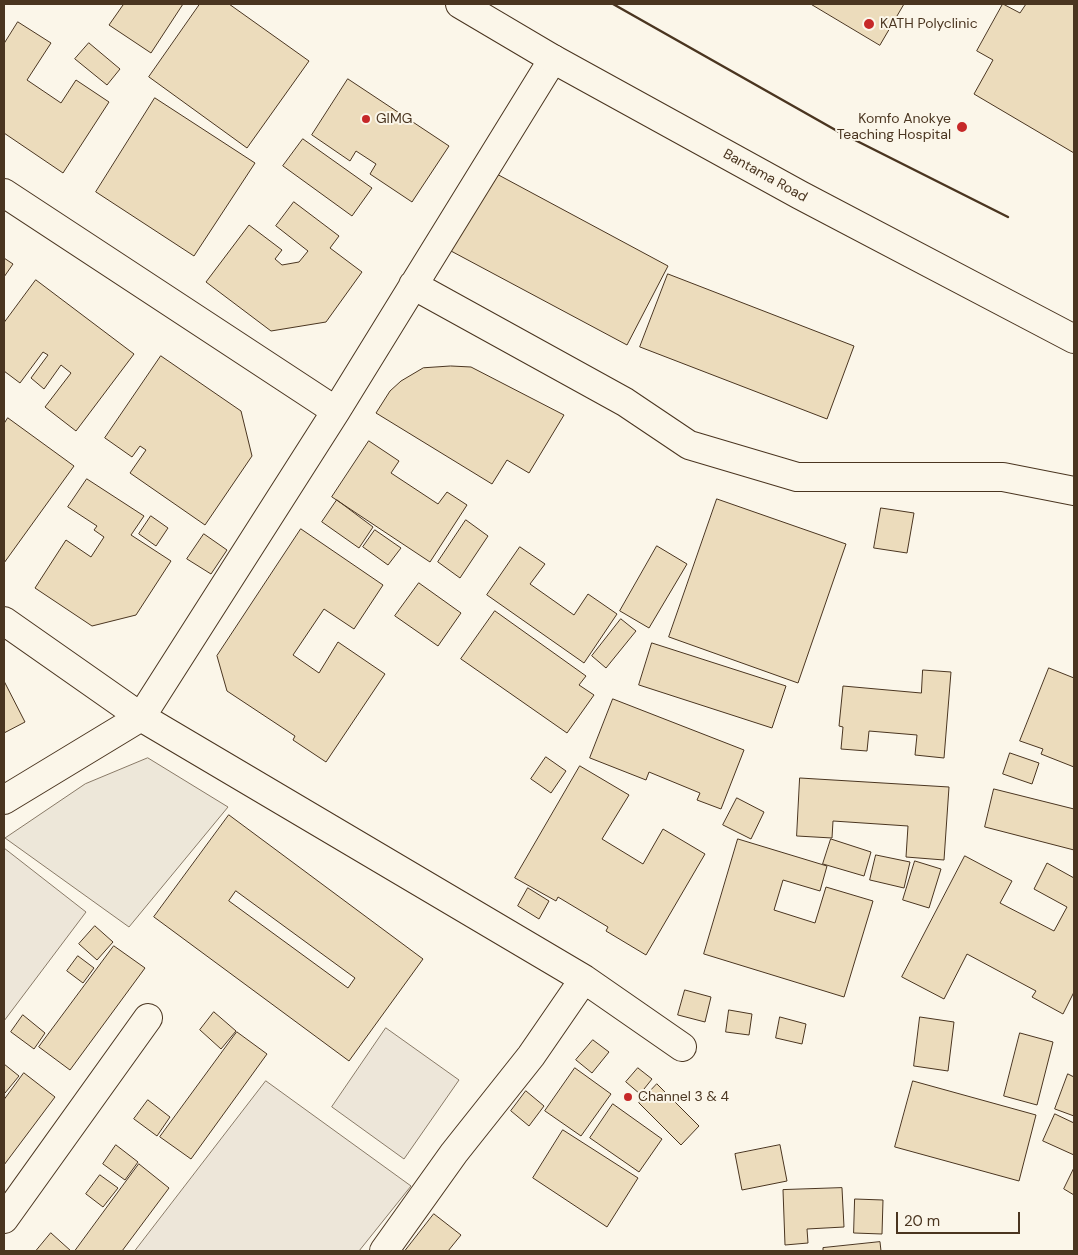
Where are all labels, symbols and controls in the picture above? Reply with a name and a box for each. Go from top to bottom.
place label: KATH Polyclinic [880,16,978,32]
marker: KATH Polyclinic [862,17,876,31]
place label: GIMG [376,111,412,127]
place label: Komfo Anokye Teaching Hospital [837,111,951,144]
marker: GIMG [360,113,372,125]
marker: Komfo Anokye Teaching Hospital [955,120,969,134]
street label: Bantama Road [720,146,810,206]
place label: Channel 3 & 4 [638,1089,729,1105]
marker: Channel 3 & 4 [622,1091,634,1103]
scale bar [898,1202,1022,1234]
text: 20 m [904,1211,940,1231]

